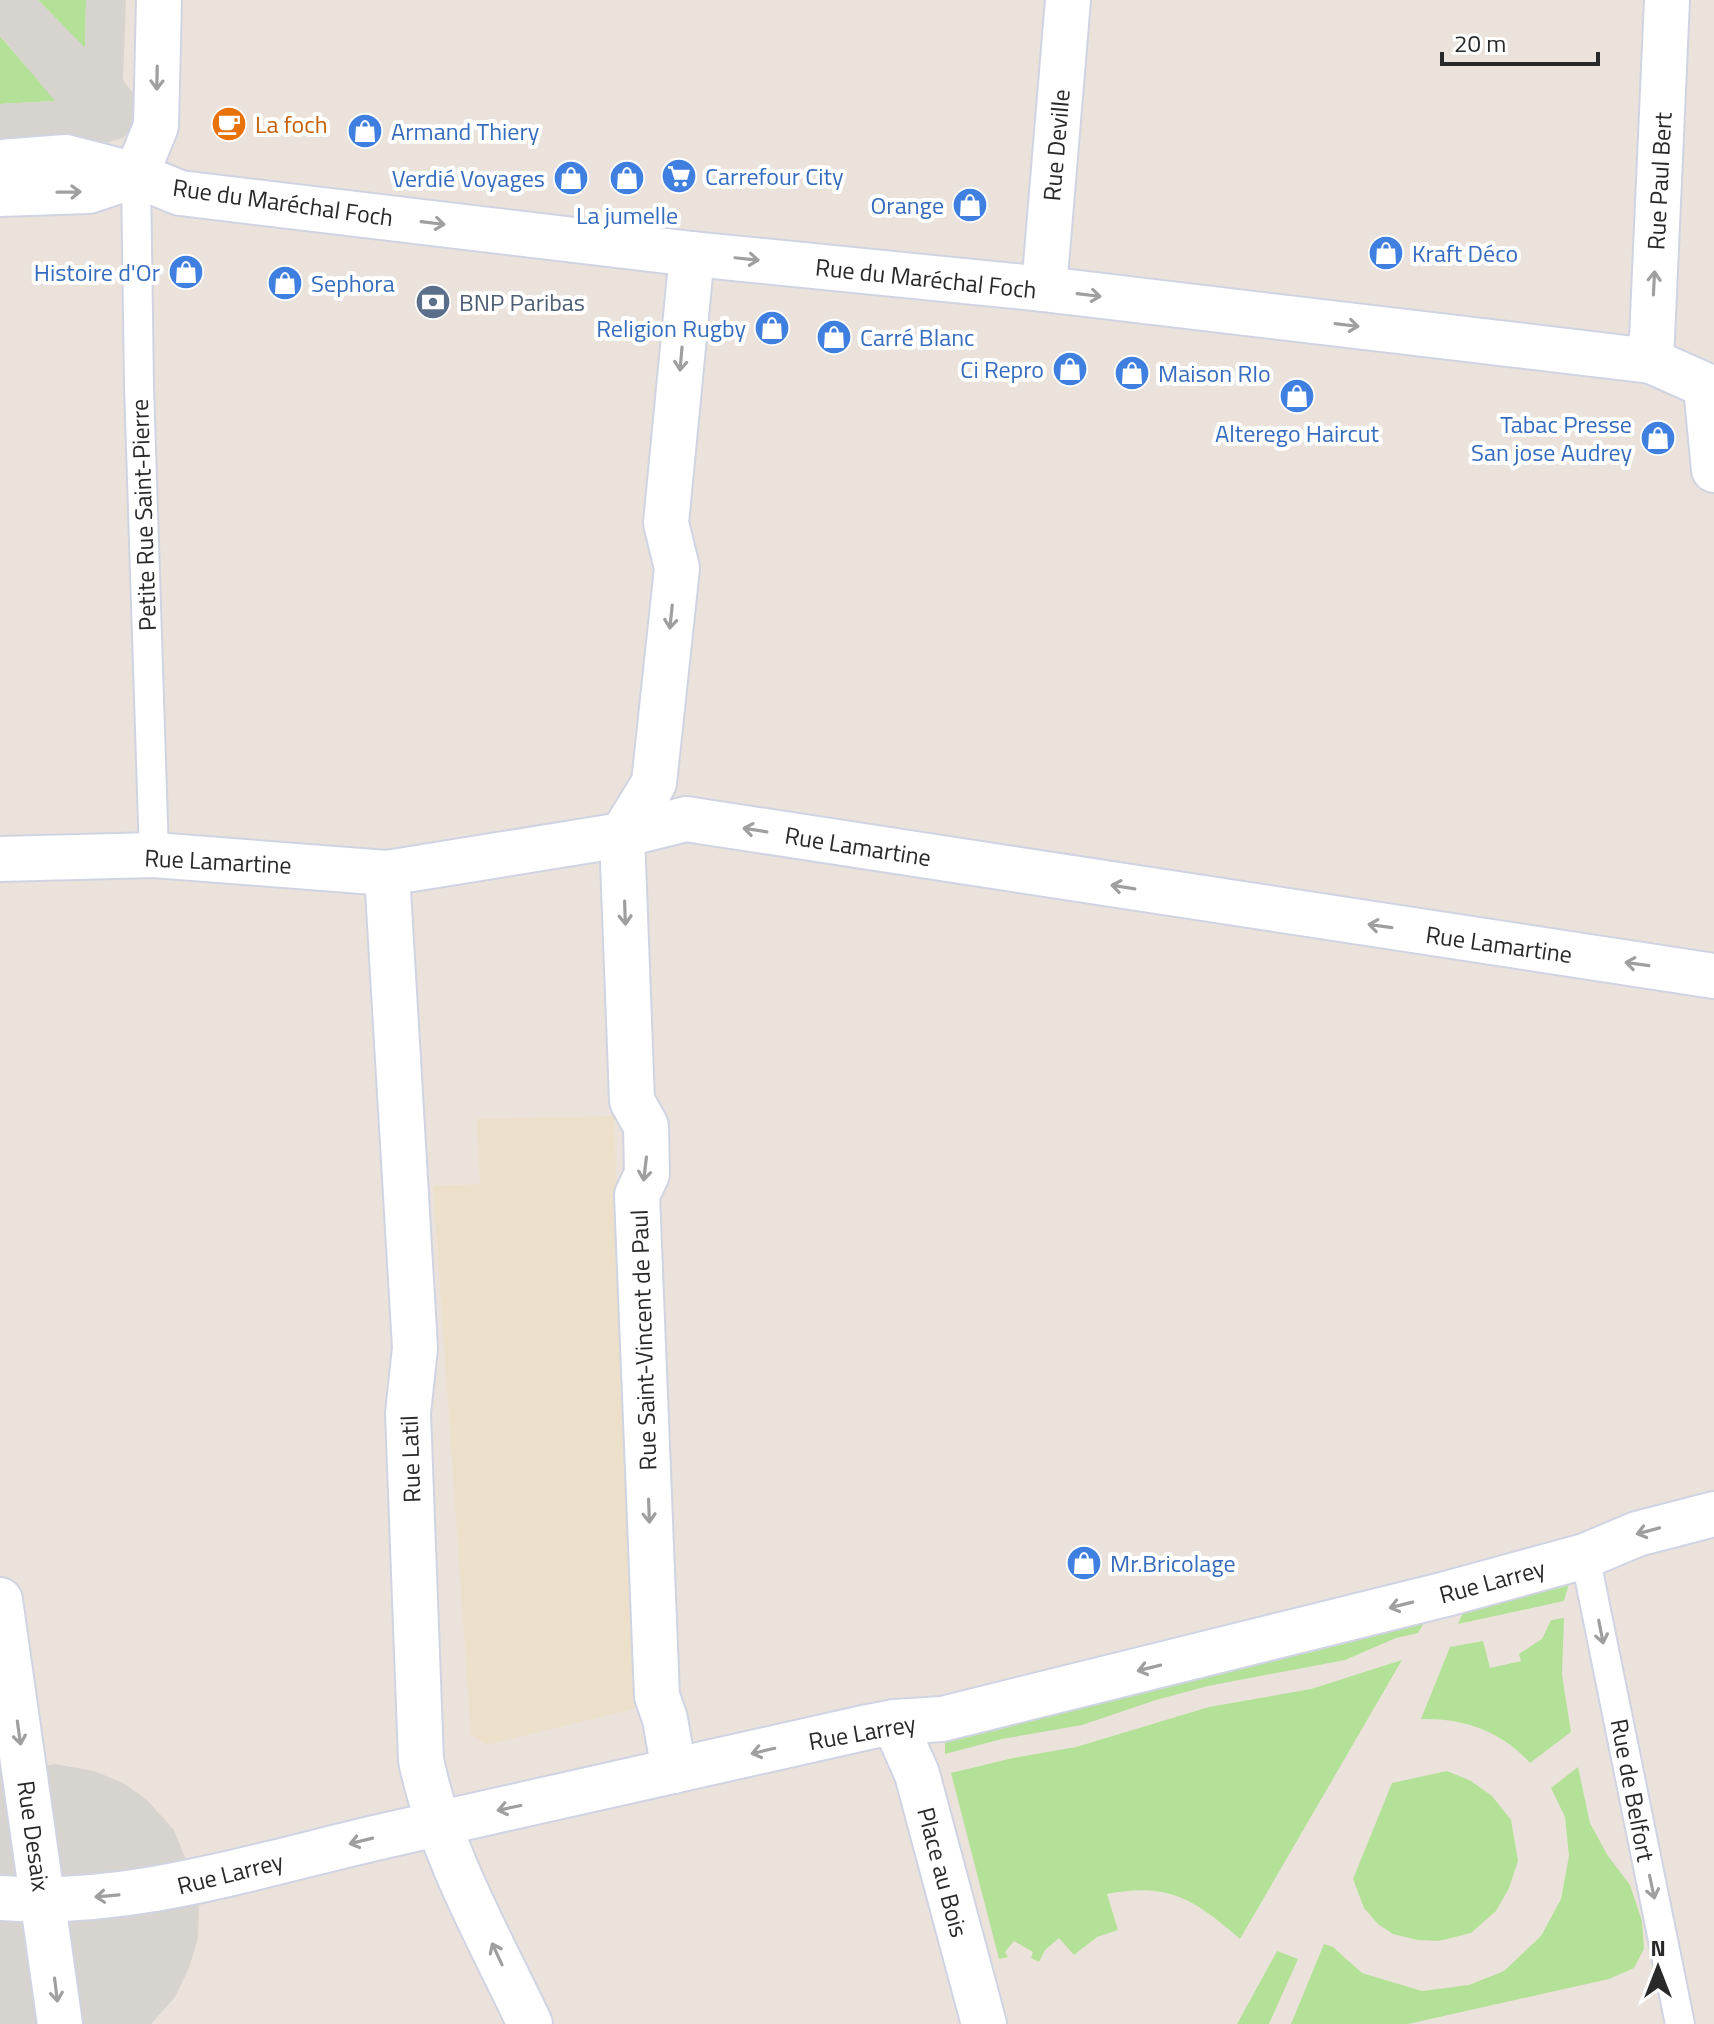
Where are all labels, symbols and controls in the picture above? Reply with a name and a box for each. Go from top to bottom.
scale bar [1442,16,1598,66]
text: 20 m [1454,25,1506,61]
one-way arrow [149,64,165,91]
street label: Rue Deville [1033,88,1079,202]
cafe icon: La foch [210,105,248,143]
place label: La foch [255,106,328,142]
street label: Rue Paul Bert [1637,110,1681,251]
shop icon: Armand Thiery [346,112,384,150]
place label: Armand Thiery [391,113,540,149]
supermarket icon: Carrefour City [660,157,698,195]
place label: Carrefour City [705,158,844,194]
shop icon: Verdié Voyages [552,159,590,197]
shop icon: La jumelle [608,159,646,197]
place label: Verdié Voyages [392,160,545,196]
street label: Rue du Maréchal Foch [170,169,396,235]
one-way arrow [55,184,82,200]
shop icon: Orange [951,186,989,224]
place label: Orange [870,187,944,223]
place label: La jumelle [576,197,678,233]
one-way arrow [420,216,445,231]
shop icon: Kraft Déco [1367,234,1405,272]
place label: Kraft Déco [1412,235,1518,271]
street label: Rue du Maréchal Foch [814,248,1038,308]
one-way arrow [733,252,760,267]
shop icon: Histoire d'Or [167,253,205,291]
place label: Histoire d'Or [34,254,160,290]
shop icon: Sephora [266,264,304,302]
place label: Sephora [311,265,395,301]
one-way arrow [1647,270,1662,297]
bank icon: BNP Paribas [414,283,452,321]
place label: BNP Paribas [459,284,585,320]
one-way arrow [1075,287,1102,302]
shop icon: Religion Rugby [753,309,791,347]
place label: Religion Rugby [596,310,746,346]
one-way arrow [1333,317,1360,332]
shop icon: Carré Blanc [815,318,853,356]
place label: Carré Blanc [860,319,975,355]
one-way arrow [674,345,689,372]
shop icon: Ci Repro [1051,350,1089,388]
place label: Ci Repro [960,351,1044,387]
shop icon: Maison RIo [1113,354,1151,392]
place label: Maison RIo [1158,355,1271,391]
shop icon: Alterego Haircut [1278,377,1316,415]
street label: Petite Rue Saint-Pierre [121,398,165,632]
place label: Tabac Presse San jose Audrey [1471,406,1632,470]
place label: Alterego Haircut [1215,415,1380,451]
shop icon: Tabac Presse San jose Audrey [1639,419,1677,457]
one-way arrow [664,603,679,630]
street label: Rue Lamartine [782,817,934,875]
one-way arrow [743,822,768,837]
street label: Rue Lamartine [143,839,293,883]
one-way arrow [1110,879,1136,894]
one-way arrow [617,899,632,926]
street label: Rue Lamartine [1423,916,1575,972]
one-way arrow [1368,918,1393,933]
one-way arrow [1625,956,1650,971]
one-way arrow [637,1155,652,1182]
street label: Rue Saint-Vincent de Paul [620,1209,666,1471]
street label: Rue Latil [390,1415,430,1503]
one-way arrow [642,1497,657,1524]
one-way arrow [1636,1525,1662,1540]
shop icon: Mr.Bricolage [1065,1544,1103,1582]
place label: Mr.Bricolage [1110,1545,1236,1581]
street label: Rue Larrey [1435,1550,1549,1612]
one-way arrow [1389,1598,1415,1613]
one-way arrow [1595,1619,1610,1644]
one-way arrow [1137,1661,1162,1676]
street label: Rue Larrey [806,1705,919,1759]
street label: Rue de Belfort [1602,1716,1665,1865]
one-way arrow [12,1720,27,1745]
one-way arrow [751,1744,777,1759]
street label: Rue Desaix [8,1778,60,1894]
one-way arrow [497,1801,523,1816]
street label: Place au Bois [908,1803,978,1941]
one-way arrow [349,1834,375,1849]
street label: Rue Larrey [173,1842,287,1904]
one-way arrow [1645,1873,1660,1899]
one-way arrow [94,1888,121,1903]
north arrow [1618,1928,1698,2008]
text: N [1650,1931,1666,1965]
one-way arrow [489,1942,504,1966]
one-way arrow [48,1977,63,2003]

